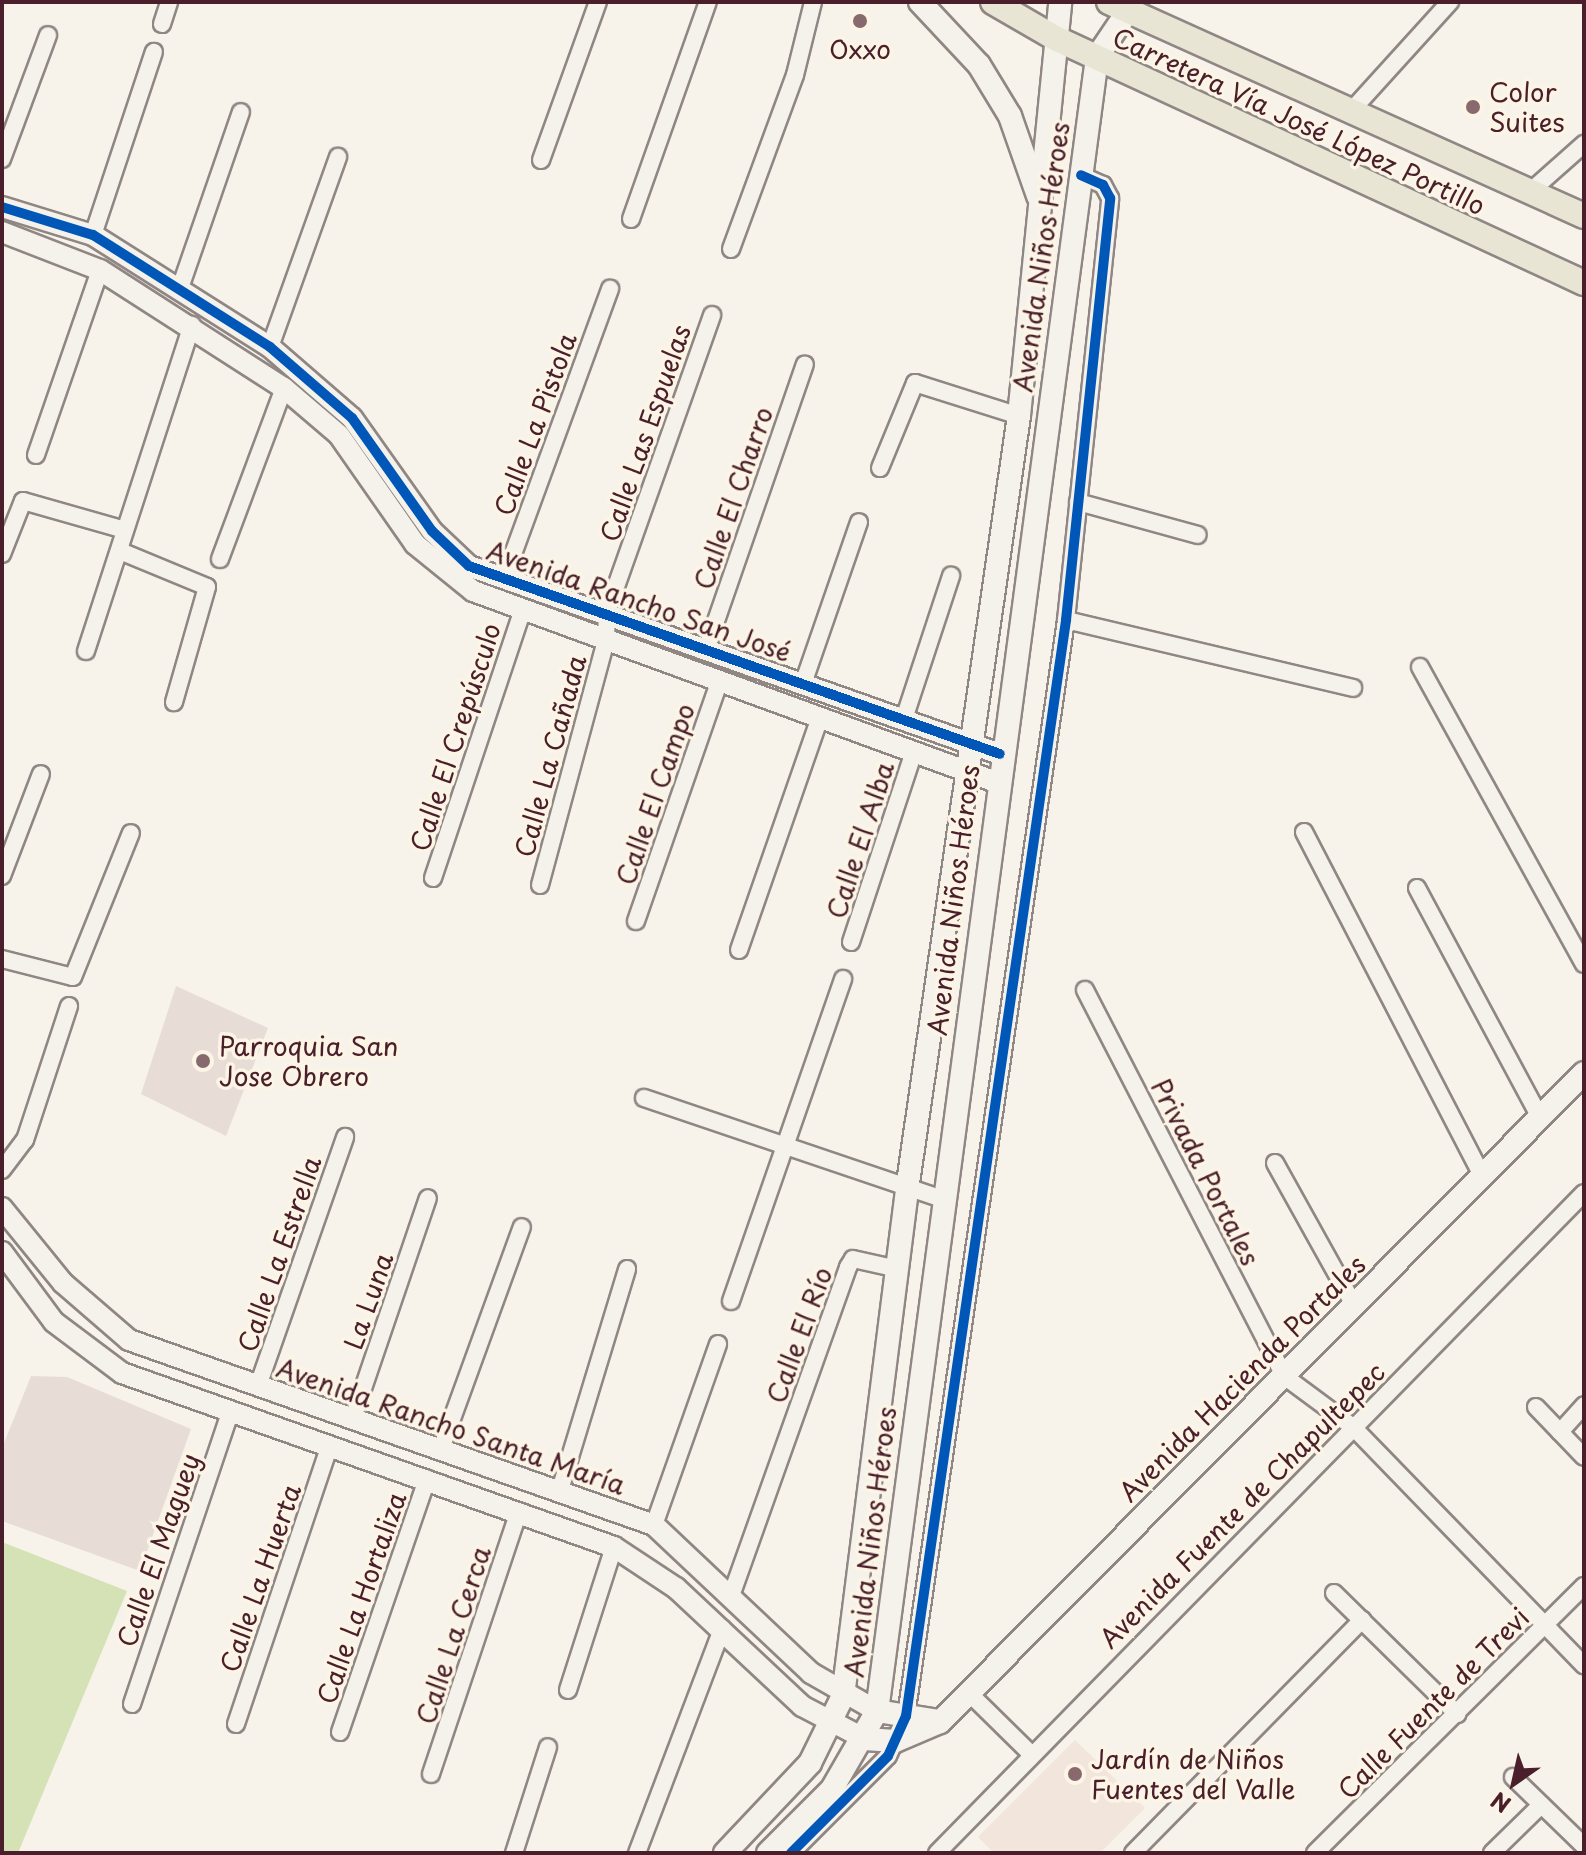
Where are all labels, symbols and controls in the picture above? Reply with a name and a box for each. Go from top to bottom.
marker: Oxxo [851,12,869,30]
street label: Carretera Vía José López Portillo [1107,20,1491,222]
place label: Oxxo [829,33,891,65]
place label: Color Suites [1489,76,1565,138]
marker: Color Suites [1464,98,1482,116]
street label: Avenida Niños Héroes [1007,120,1075,394]
street label: Calle Las Espuelas [593,319,697,547]
street label: Calle La Pistola [487,328,583,520]
street label: Calle El Charro [687,402,779,594]
street label: Avenida Rancho San José [483,534,795,668]
street label: Calle El Crepúsculo [403,618,507,856]
street label: Calle La Cañada [508,651,592,861]
street label: Calle El Campo [609,698,701,890]
street label: Calle El Alba [820,758,900,922]
street label: Avenida Niños Héroes [921,763,985,1037]
place label: Parroquia San Jose Obrero [219,1030,397,1092]
marker: Parroquia San Jose Obrero [194,1052,212,1070]
street label: Privada Portales [1145,1073,1267,1271]
street label: Calle La Estrella [231,1152,327,1356]
street label: La Luna [337,1248,399,1354]
street label: Avenida Hacienda Portales [1112,1248,1372,1508]
street label: Calle El Río [760,1262,838,1408]
street label: Avenida Rancho Santa María [272,1351,630,1501]
street label: Avenida Fuente de Chapultepec [1092,1355,1392,1655]
street label: Avenida Niños Héroes [838,1405,902,1679]
street label: Calle El Maguey [110,1449,206,1651]
street label: Calle La Huerta [213,1478,307,1678]
street label: Calle La Hortaliza [309,1486,413,1710]
street label: Calle La Cerca [409,1542,497,1728]
street label: Calle Fuente de Trevi [1330,1600,1536,1806]
place label: Jardín de Niños Fuentes del Valle [1091,1743,1297,1804]
north arrow [1474,1743,1554,1823]
marker: Jardín de Niños Fuentes del Valle [1066,1765,1084,1783]
text: N [1484,1785,1517,1822]

